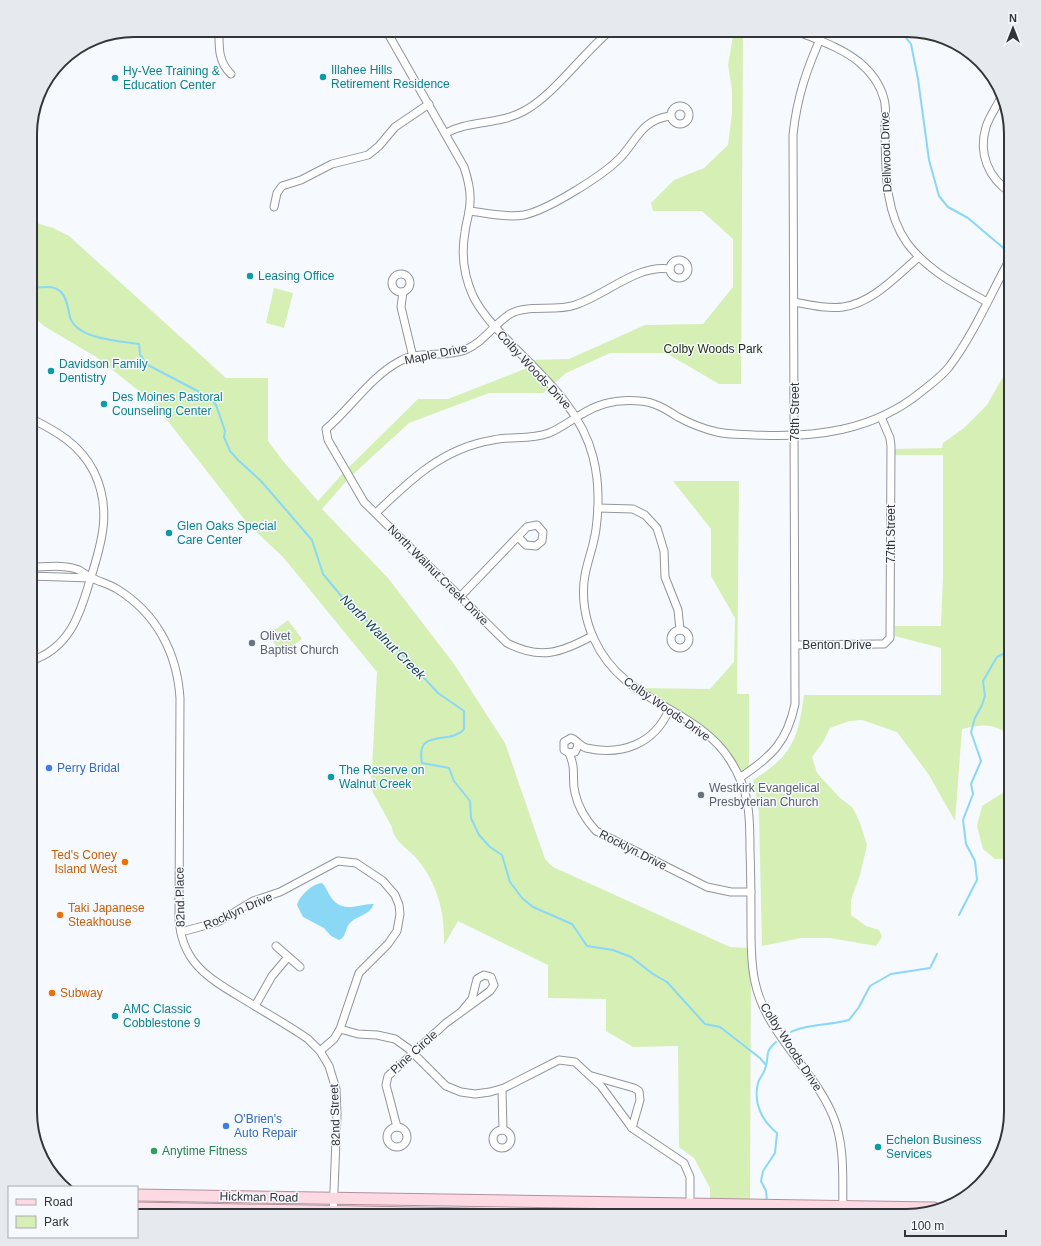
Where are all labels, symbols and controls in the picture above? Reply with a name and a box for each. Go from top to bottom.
north arrow [993,8,1033,48]
text: N [1009,12,1017,24]
place label: Illahee Hills Retirement Residence [331,63,450,91]
place label: Hy-Vee Training & Education Center [123,64,220,92]
marker: Illahee Hills Retirement Residence [318,72,328,82]
marker: Hy-Vee Training & Education Center [110,73,120,83]
street label: Dellwood Drive [878,111,894,193]
place label: Leasing Office [258,269,335,283]
marker: Leasing Office [245,271,255,281]
street label: Colby Woods Drive [494,328,574,412]
street label: Maple Drive [403,340,469,368]
park label: Colby Woods Park [663,342,764,356]
place label: Davidson Family Dentistry [59,357,148,385]
marker: Davidson Family Dentistry [46,366,56,376]
street label: 78th Street [788,382,802,441]
place label: Des Moines Pastoral Counseling Center [112,390,223,418]
marker: Des Moines Pastoral Counseling Center [99,399,109,409]
street label: 77th Street [884,504,898,563]
place label: Glen Oaks Special Care Center [177,519,276,547]
street label: North Walnut Creek Drive [385,522,491,628]
marker: Glen Oaks Special Care Center [164,528,174,538]
water label: North Walnut Creek [337,591,430,684]
place label: Olivet Baptist Church [260,629,339,657]
marker: Olivet Baptist Church [247,638,257,648]
street label: Benton Drive [802,638,872,652]
street label: Colby Woods Drive [621,674,713,744]
place label: Perry Bridal [57,761,120,775]
marker: Perry Bridal [44,763,54,773]
place label: The Reserve on Walnut Creek [339,763,424,791]
marker: The Reserve on Walnut Creek [326,772,336,782]
place label: Westkirk Evangelical Presbyterian Church [709,781,819,809]
marker: Westkirk Evangelical Presbyterian Church [696,790,706,800]
street label: Rocklyn Drive [597,827,669,873]
place label: Ted's Coney Island West [51,848,118,876]
marker: Ted's Coney Island West [120,857,130,867]
street label: 82nd Place [172,867,188,927]
street label: Rocklyn Drive [201,889,275,932]
place label: Taki Japanese Steakhouse [68,901,145,929]
marker: Taki Japanese Steakhouse [55,910,65,920]
place label: Subway [60,986,103,1000]
marker: Subway [47,988,57,998]
street label: Colby Woods Drive [757,1000,825,1094]
place label: AMC Classic Cobblestone 9 [123,1002,201,1030]
marker: AMC Classic Cobblestone 9 [110,1011,120,1021]
street label: Pine Circle [388,1027,440,1077]
street label: 82nd Street [327,1083,343,1146]
place label: O'Brien's Auto Repair [234,1112,297,1140]
marker: O'Brien's Auto Repair [221,1121,231,1131]
place label: Echelon Business Services [886,1133,981,1161]
marker: Echelon Business Services [873,1142,883,1152]
place label: Anytime Fitness [162,1144,247,1158]
marker: Anytime Fitness [149,1146,159,1156]
legend [8,1186,138,1238]
street label: Hickman Road [220,1189,298,1205]
text: Road [44,1195,73,1209]
scale bar [905,1212,1006,1238]
text: Park [44,1215,70,1229]
text: 100 m [911,1219,944,1233]

